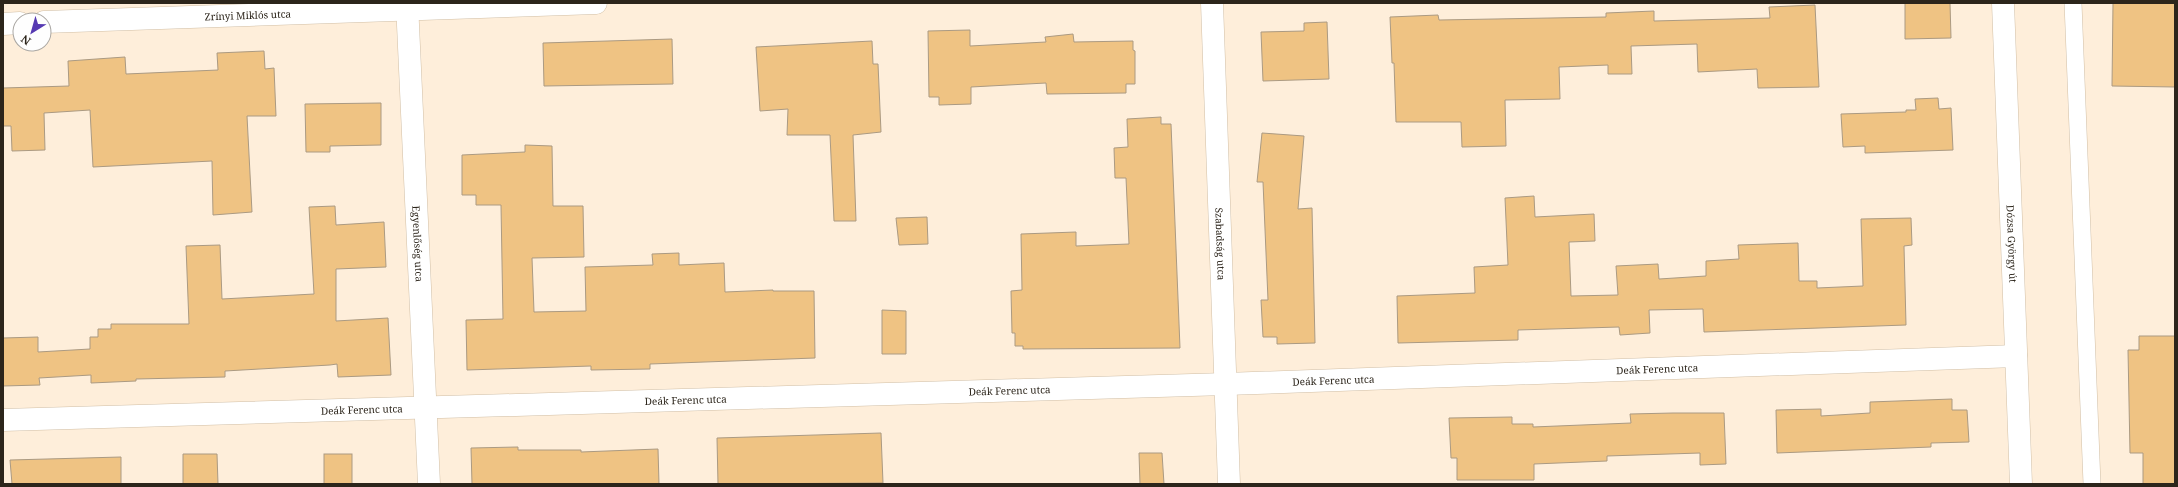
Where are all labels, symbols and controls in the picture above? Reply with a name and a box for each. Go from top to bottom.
street label: Zrínyi Miklós utca [204,6,292,23]
north arrow [12,12,52,52]
text: N [17,32,34,49]
street label: Egyenlőség utca [409,205,427,283]
street label: Dózsa György út [2004,205,2020,283]
street label: Szabadság utca [1212,207,1229,281]
street label: Deák Ferenc utca [1616,360,1699,377]
street label: Deák Ferenc utca [1292,372,1375,389]
street label: Deák Ferenc utca [968,382,1051,399]
street label: Deák Ferenc utca [644,392,727,408]
street label: Deák Ferenc utca [321,401,403,418]

